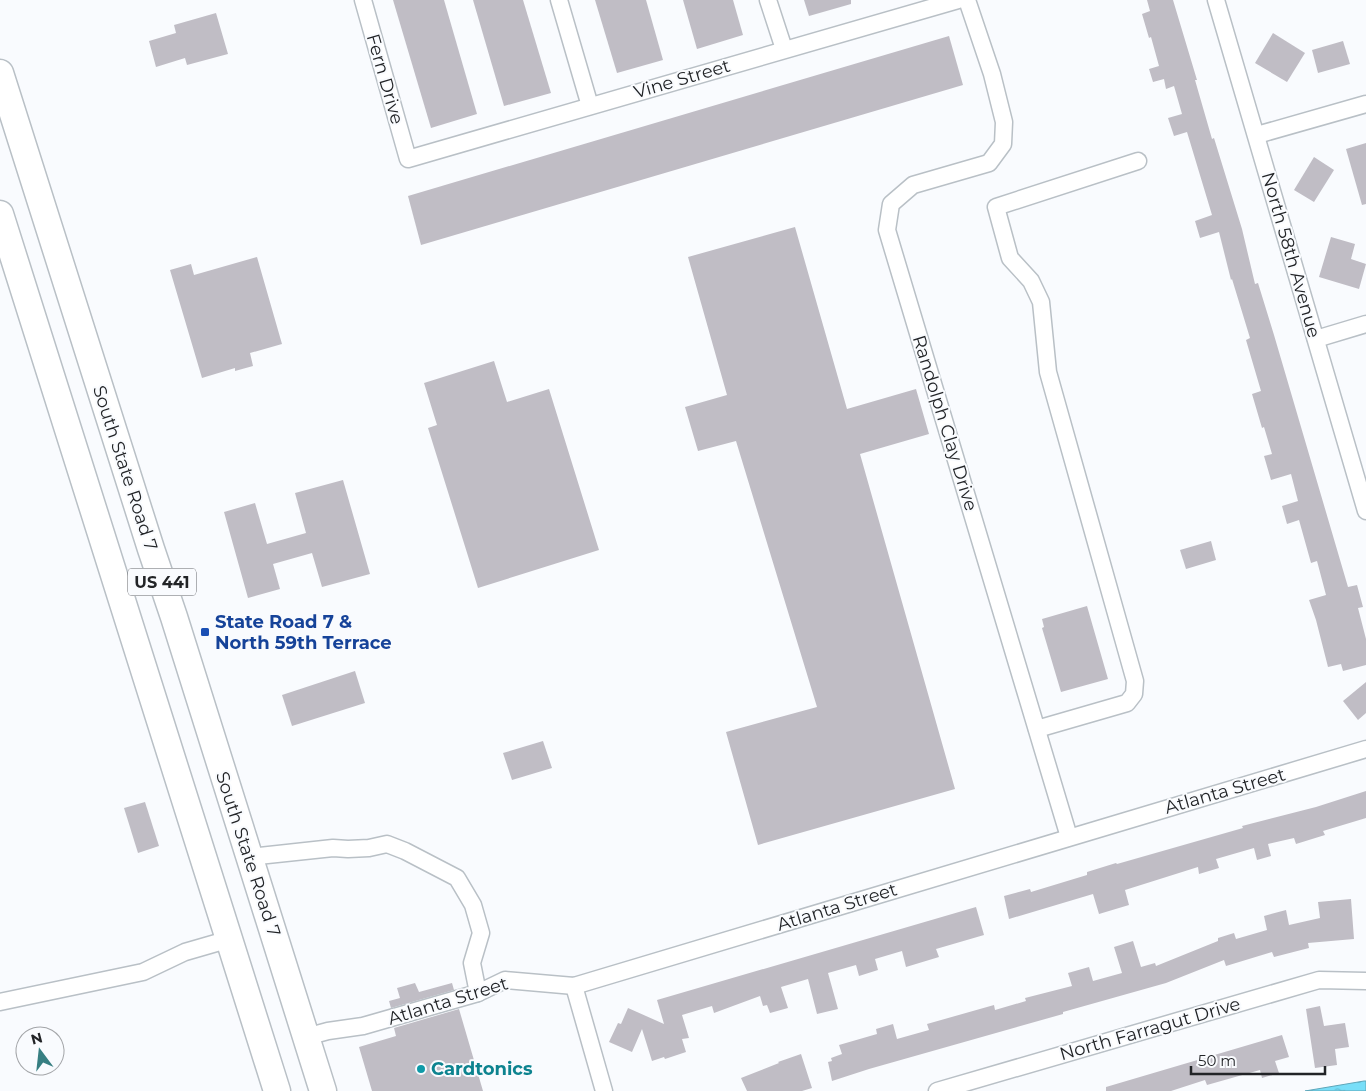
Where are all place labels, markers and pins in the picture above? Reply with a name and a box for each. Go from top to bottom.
place label: State Road 7 & North 59th Terrace [215,611,392,654]
marker: State Road 7 & North 59th Terrace [199,626,211,638]
place label: Cardtonics [431,1058,533,1080]
marker: Cardtonics [415,1063,427,1075]

